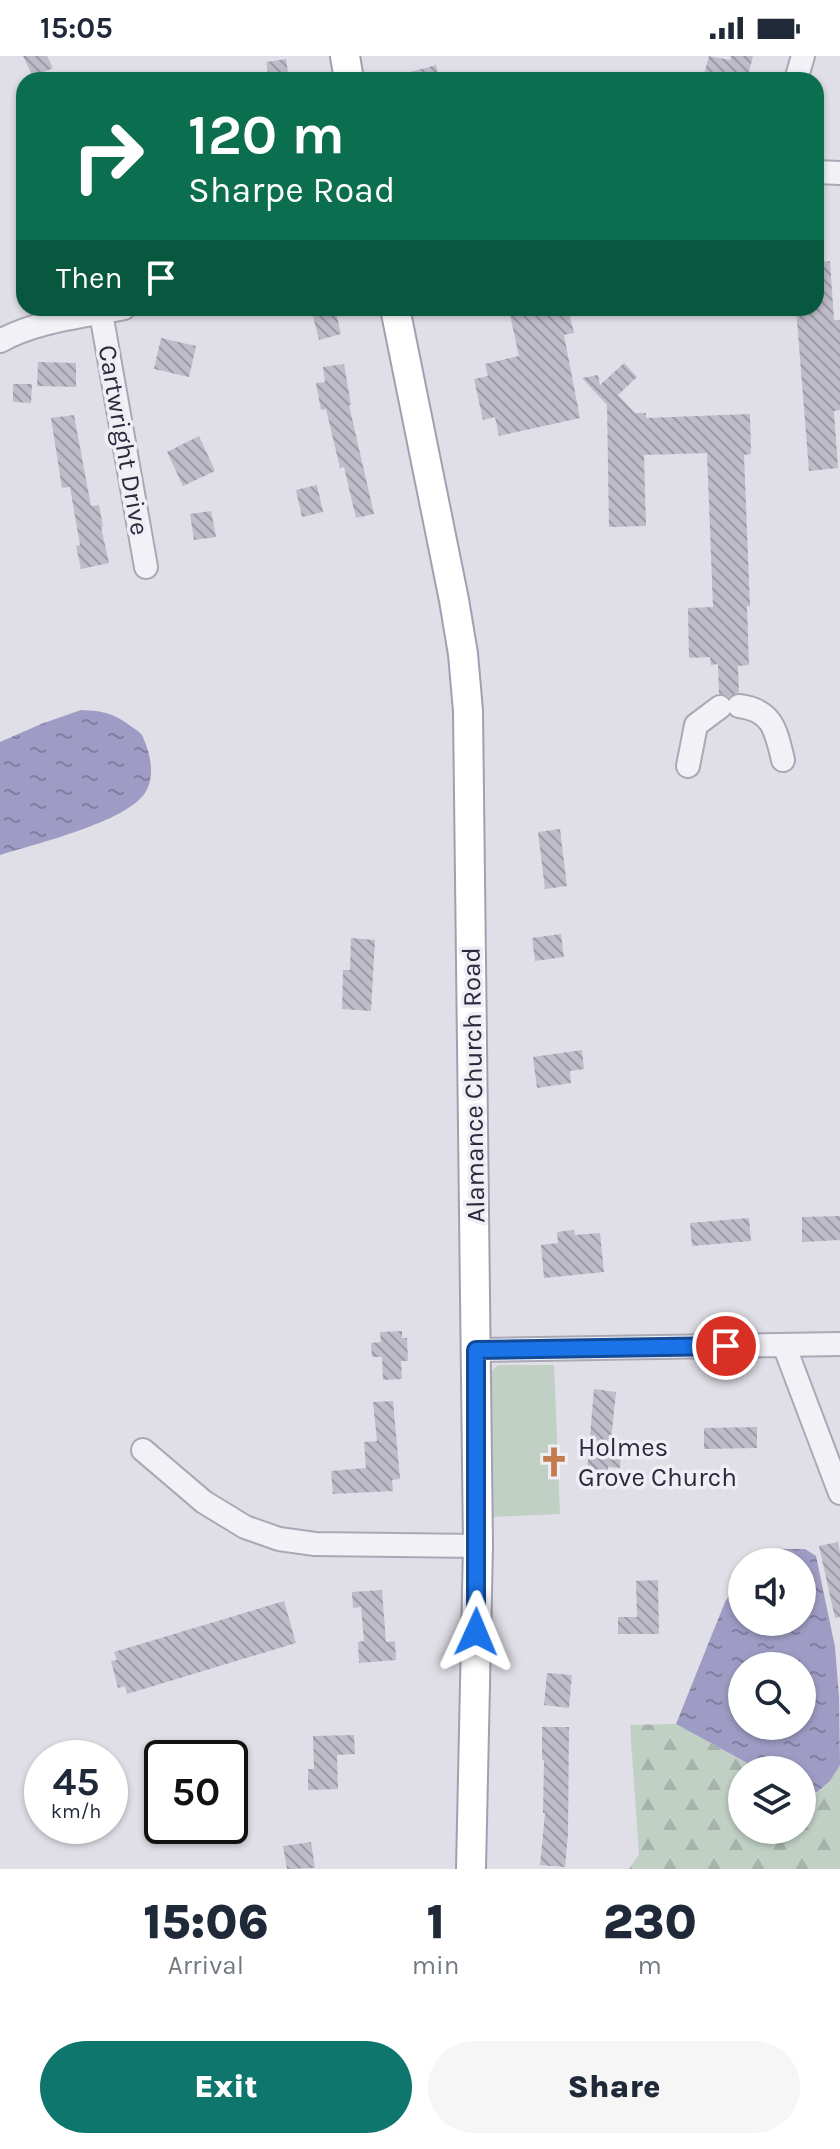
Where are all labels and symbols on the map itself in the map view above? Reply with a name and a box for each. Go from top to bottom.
street label: Cartwright Drive [92,343,155,538]
street label: Alamance Church Road [456,947,491,1223]
pin [692,1312,760,1380]
place label: Holmes Grove Church [578,1432,737,1493]
church icon: Holmes Grove Church [537,1445,571,1479]
position arrow [434,1590,518,1674]
speed limit sign: 50 [144,1740,248,1844]

